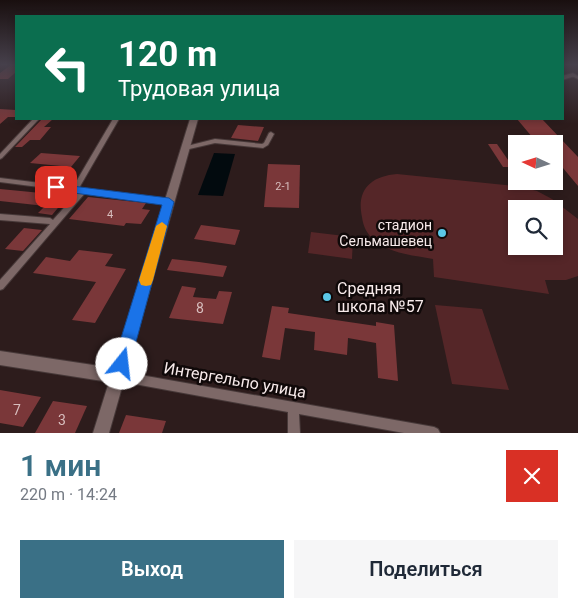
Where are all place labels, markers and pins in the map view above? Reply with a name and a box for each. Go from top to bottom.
pin [35,166,77,208]
place label: стадион Сельмашевец [339,217,432,249]
marker: стадион Сельмашевец [436,227,448,239]
place label: Средняя школа №57 [337,279,424,316]
marker: Средняя школа №57 [321,291,333,303]

